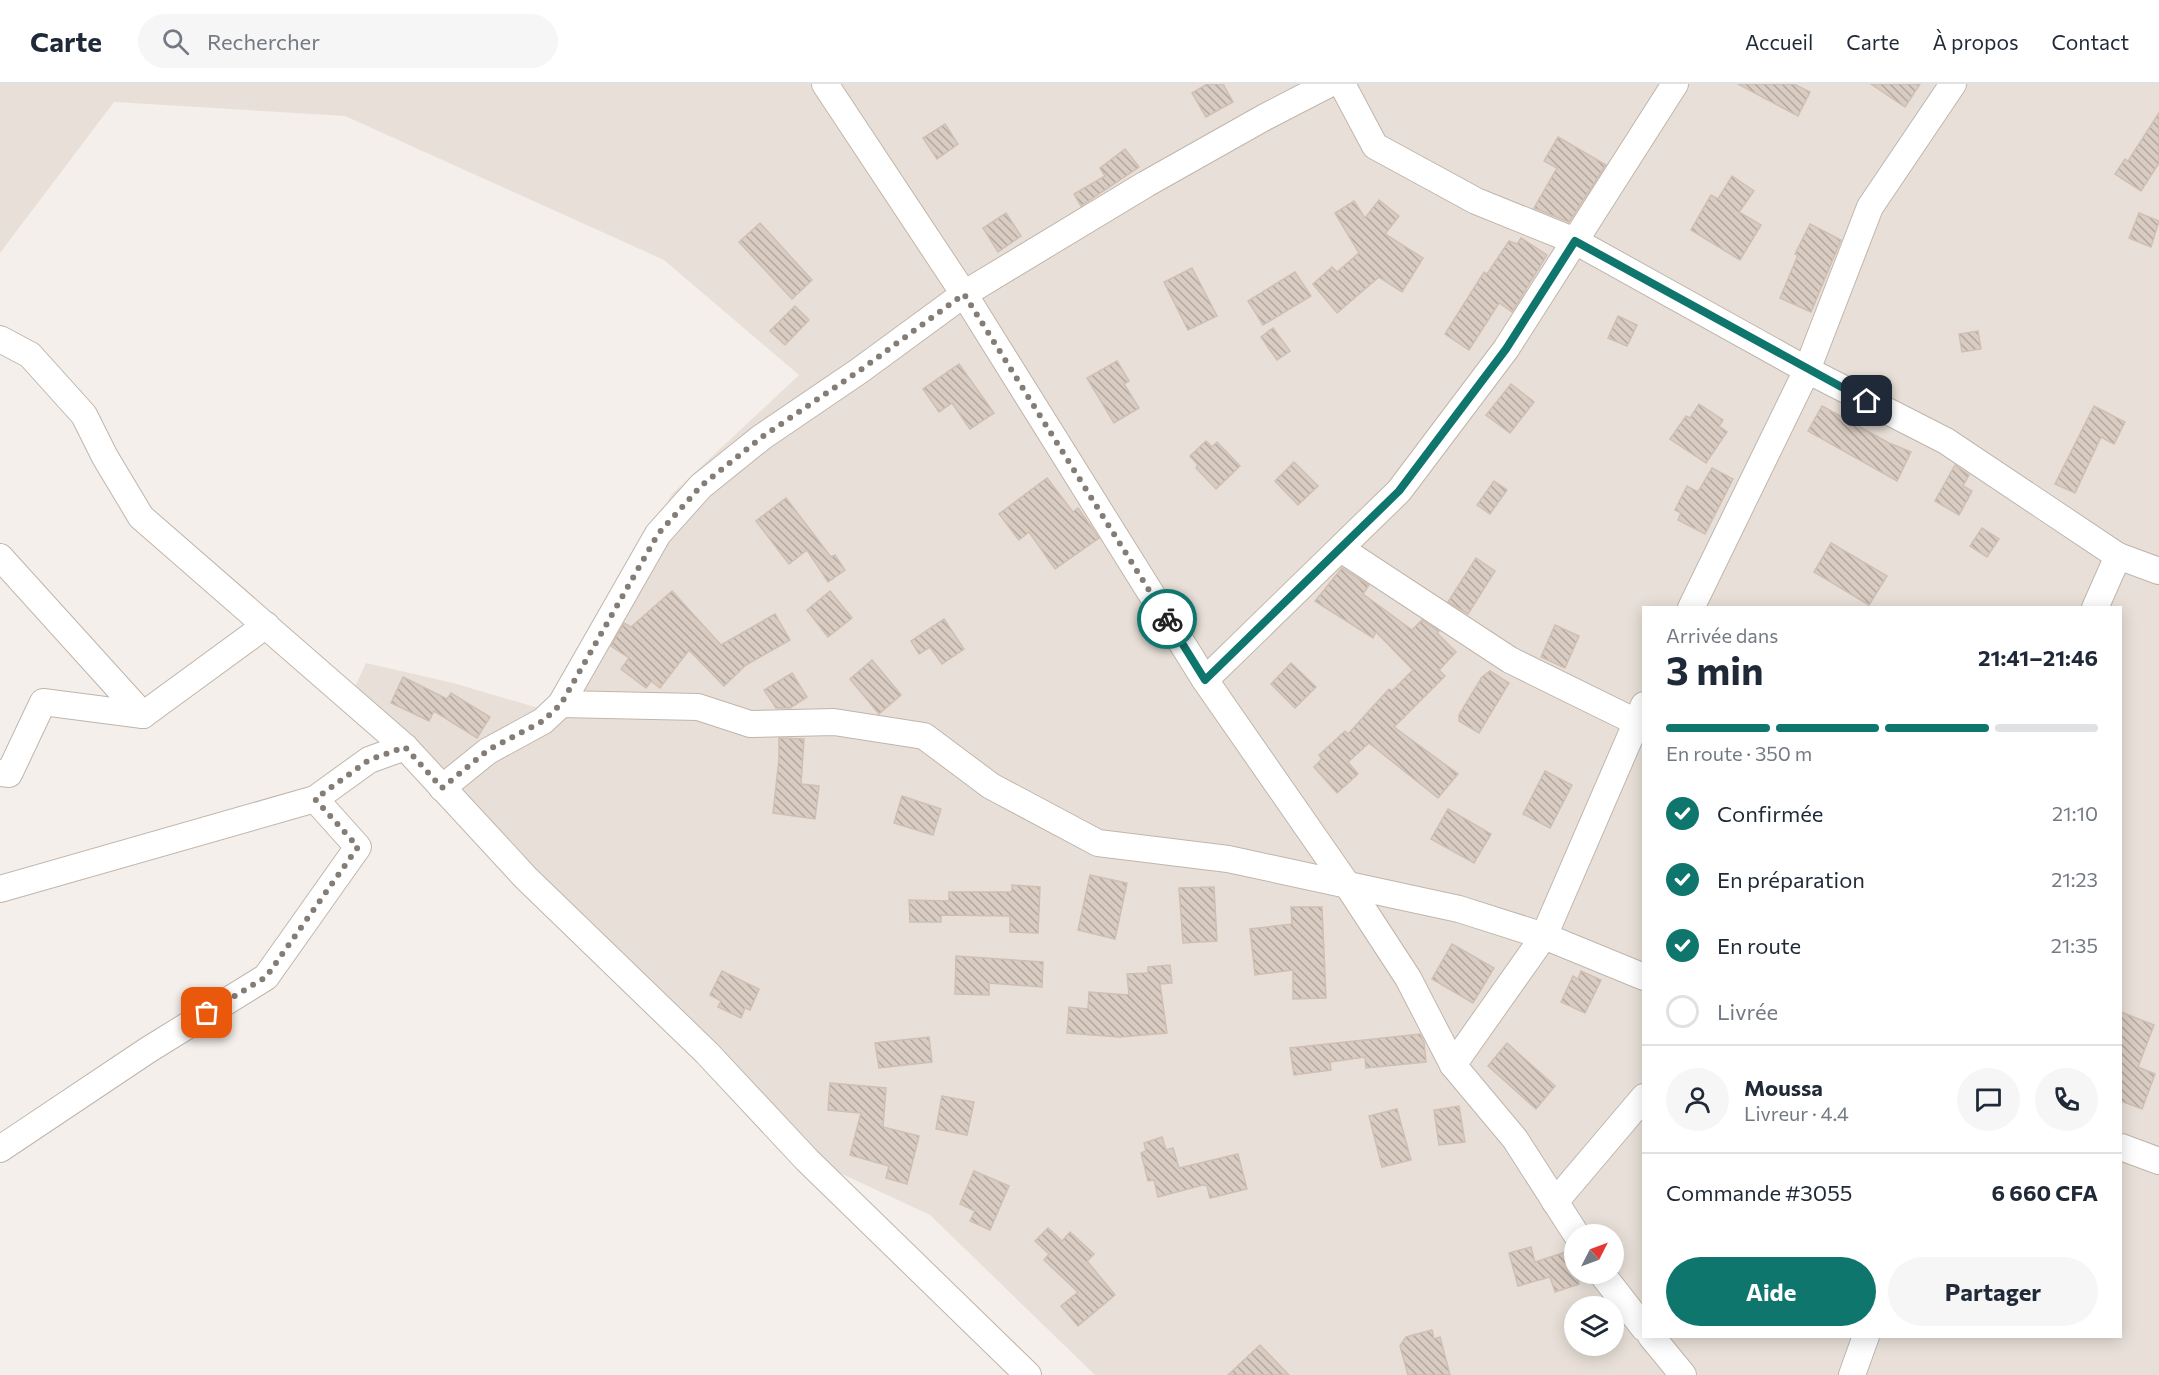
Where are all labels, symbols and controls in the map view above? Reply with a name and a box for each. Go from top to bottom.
search box [138,14,558,68]
text: Carte [30,24,102,58]
icon: search [159,25,192,58]
text: Rechercher [207,28,320,55]
text: Accueil [1745,29,1813,54]
text: Carte [1846,29,1900,54]
text: À propos [1933,29,2018,54]
text: Contact [2051,29,2129,54]
pin [1841,375,1892,426]
icon: home [1850,384,1883,417]
courier [1137,589,1197,649]
icon: bike [1151,603,1184,636]
text: Arrivée dans [1666,623,1778,647]
text: 21:41–21:46 [1978,644,2098,671]
text: 3 min [1666,645,1764,693]
text: En route · 350 m [1666,741,1812,765]
icon: check [1666,797,1699,830]
text: Confirmée [1717,800,1823,827]
text: 21:10 [2052,801,2098,825]
icon: check [1666,863,1699,896]
text: En préparation [1717,866,1865,893]
text: 21:23 [2051,867,2098,891]
icon: check [1666,929,1699,962]
text: En route [1717,932,1801,959]
text: 21:35 [2051,933,2098,957]
pin [181,987,232,1038]
icon: bag [190,996,223,1029]
text: Livrée [1717,998,1778,1025]
button: person [1666,1068,1729,1131]
button: chat [1957,1068,2020,1131]
button: phone [2035,1068,2098,1131]
text: Moussa [1744,1074,1823,1101]
text: Livreur · 4.4 [1744,1101,1849,1125]
text: Commande #3055 [1666,1179,1852,1206]
text: 6 660 CFA [1992,1179,2098,1206]
north arrow [1564,1224,1624,1284]
map controls [1564,1224,1624,1356]
button: Aide [1666,1257,1876,1326]
button: Partager [1888,1257,2098,1326]
button: layers [1564,1296,1624,1356]

